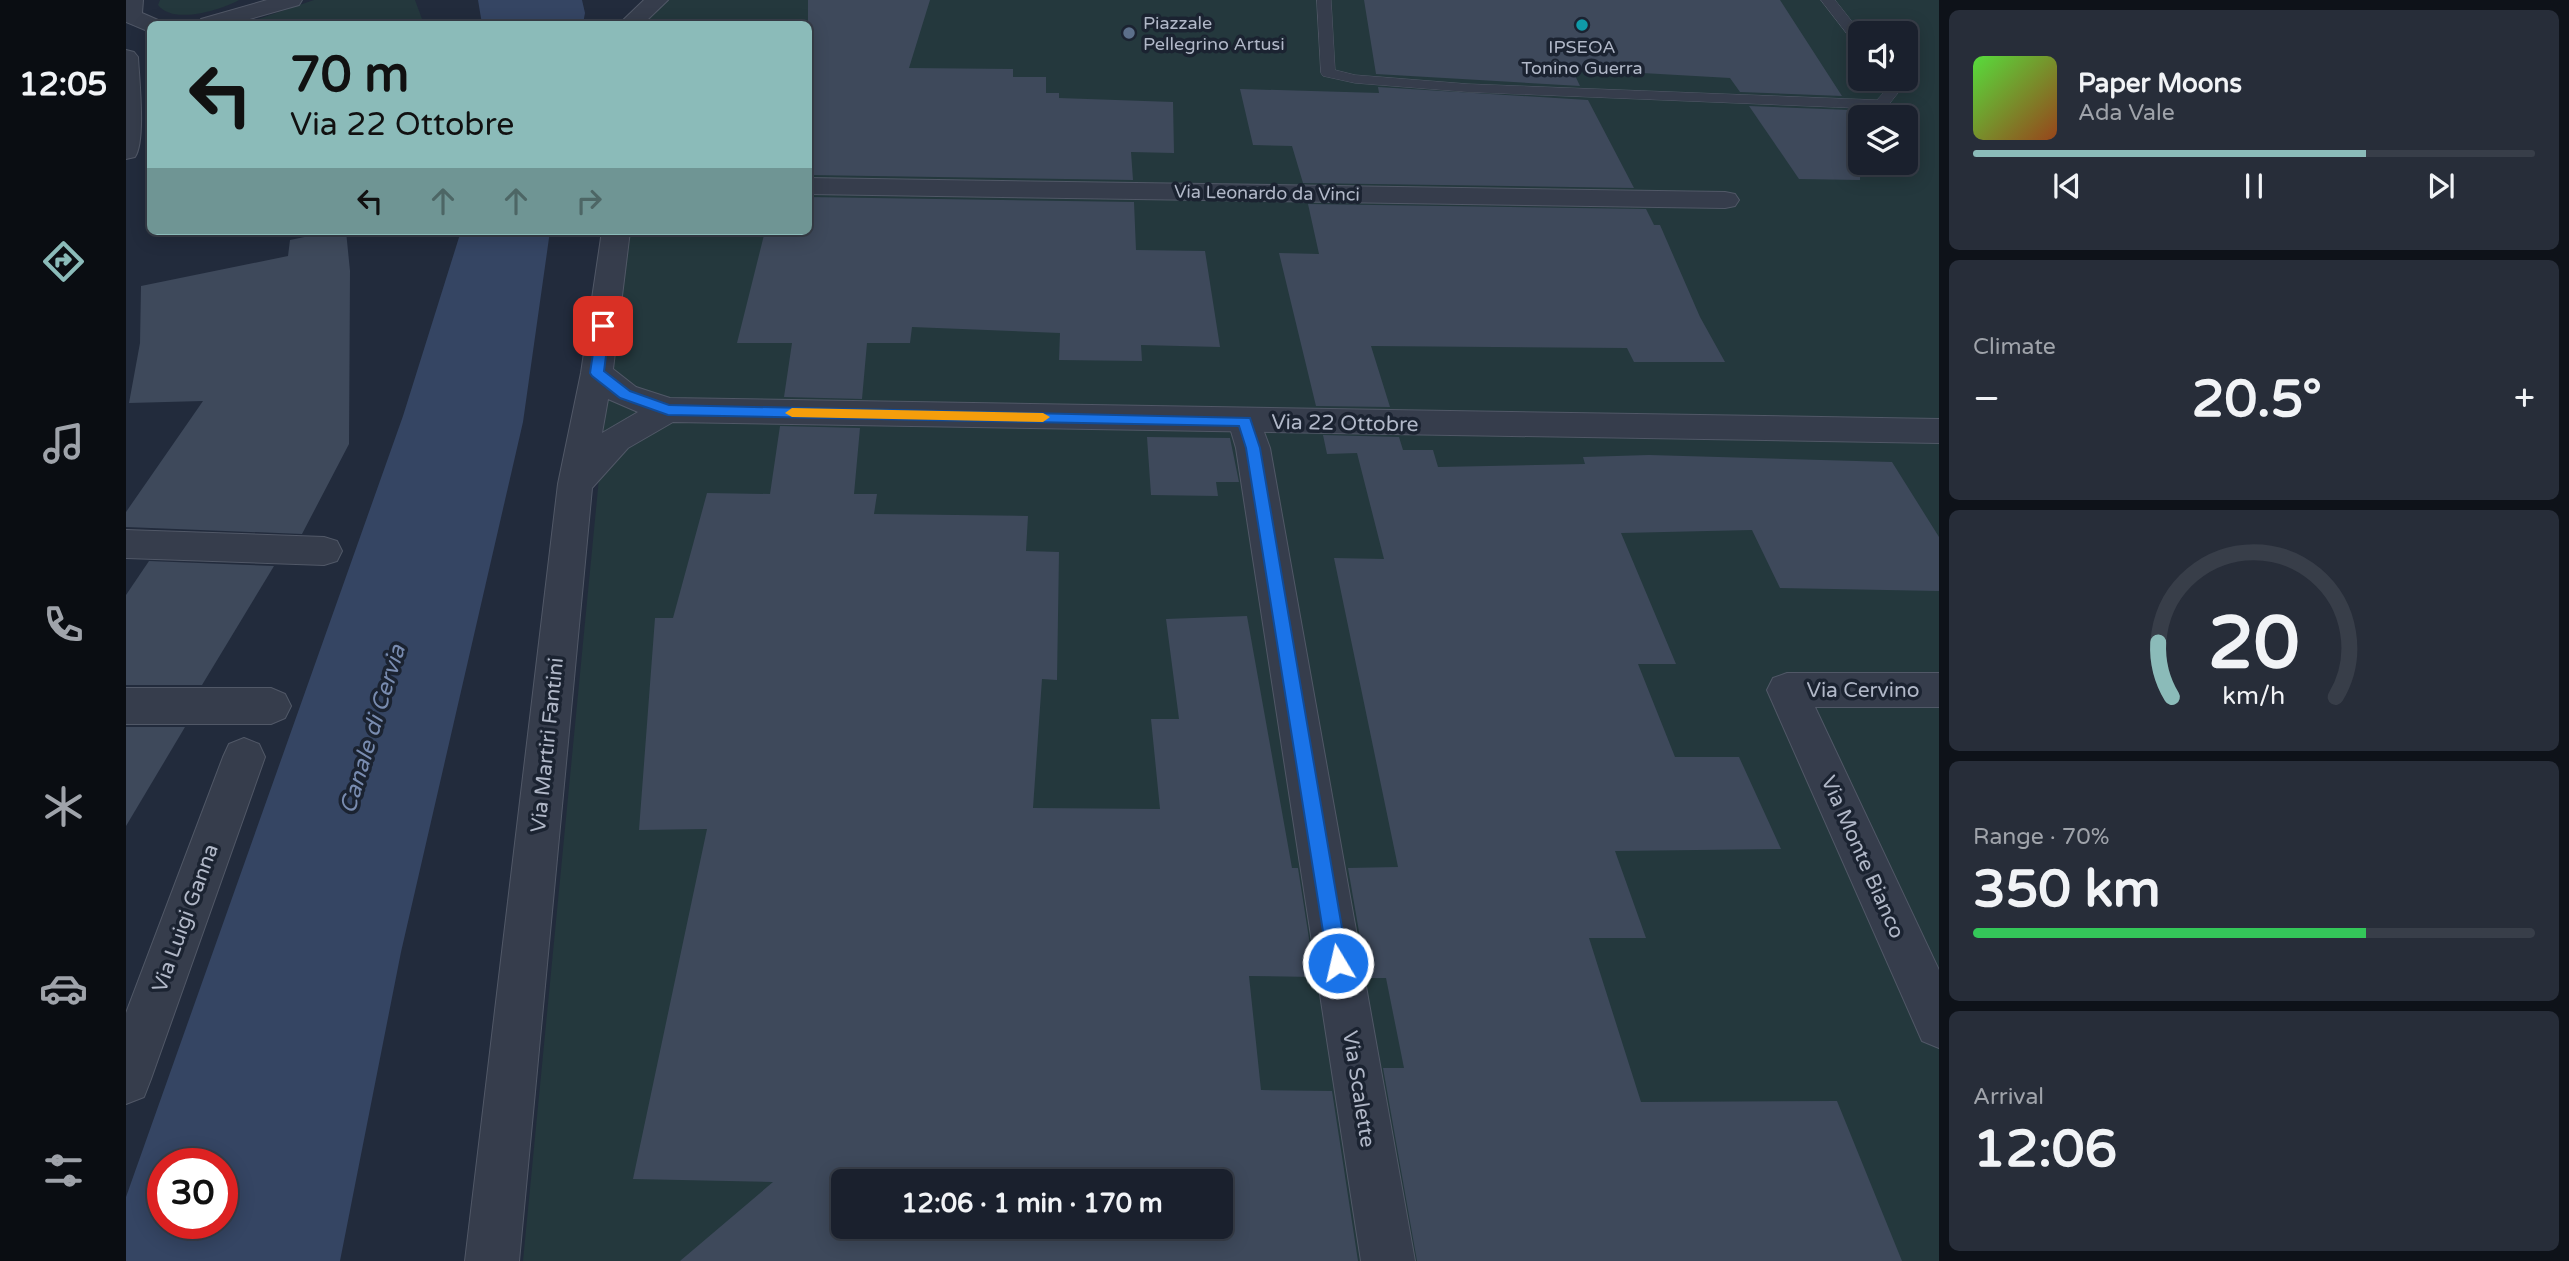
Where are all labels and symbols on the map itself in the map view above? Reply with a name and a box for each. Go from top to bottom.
place label: Piazzale Pellegrino Artusi [1143,12,1285,55]
marker: IPSEOA Tonino Guerra [1574,17,1590,33]
marker: Piazzale Pellegrino Artusi [1121,25,1137,41]
place label: IPSEOA Tonino Guerra [1521,36,1643,79]
street label: Via Leonardo da Vinci [1174,180,1360,206]
pin [573,296,633,356]
street label: Via 22 Ottobre [1271,410,1419,437]
water label: Canale di Cervia [334,640,412,817]
street label: Via Martiri Fantini [526,656,569,834]
street label: Via Cervino [1807,678,1919,703]
street label: Via Monte Bianco [1815,772,1910,942]
street label: Via Luigi Ganna [147,841,224,996]
position arrow [1301,926,1375,1000]
street label: Via Scalette [1337,1029,1380,1149]
speed limit sign: 30 [147,1148,238,1239]

